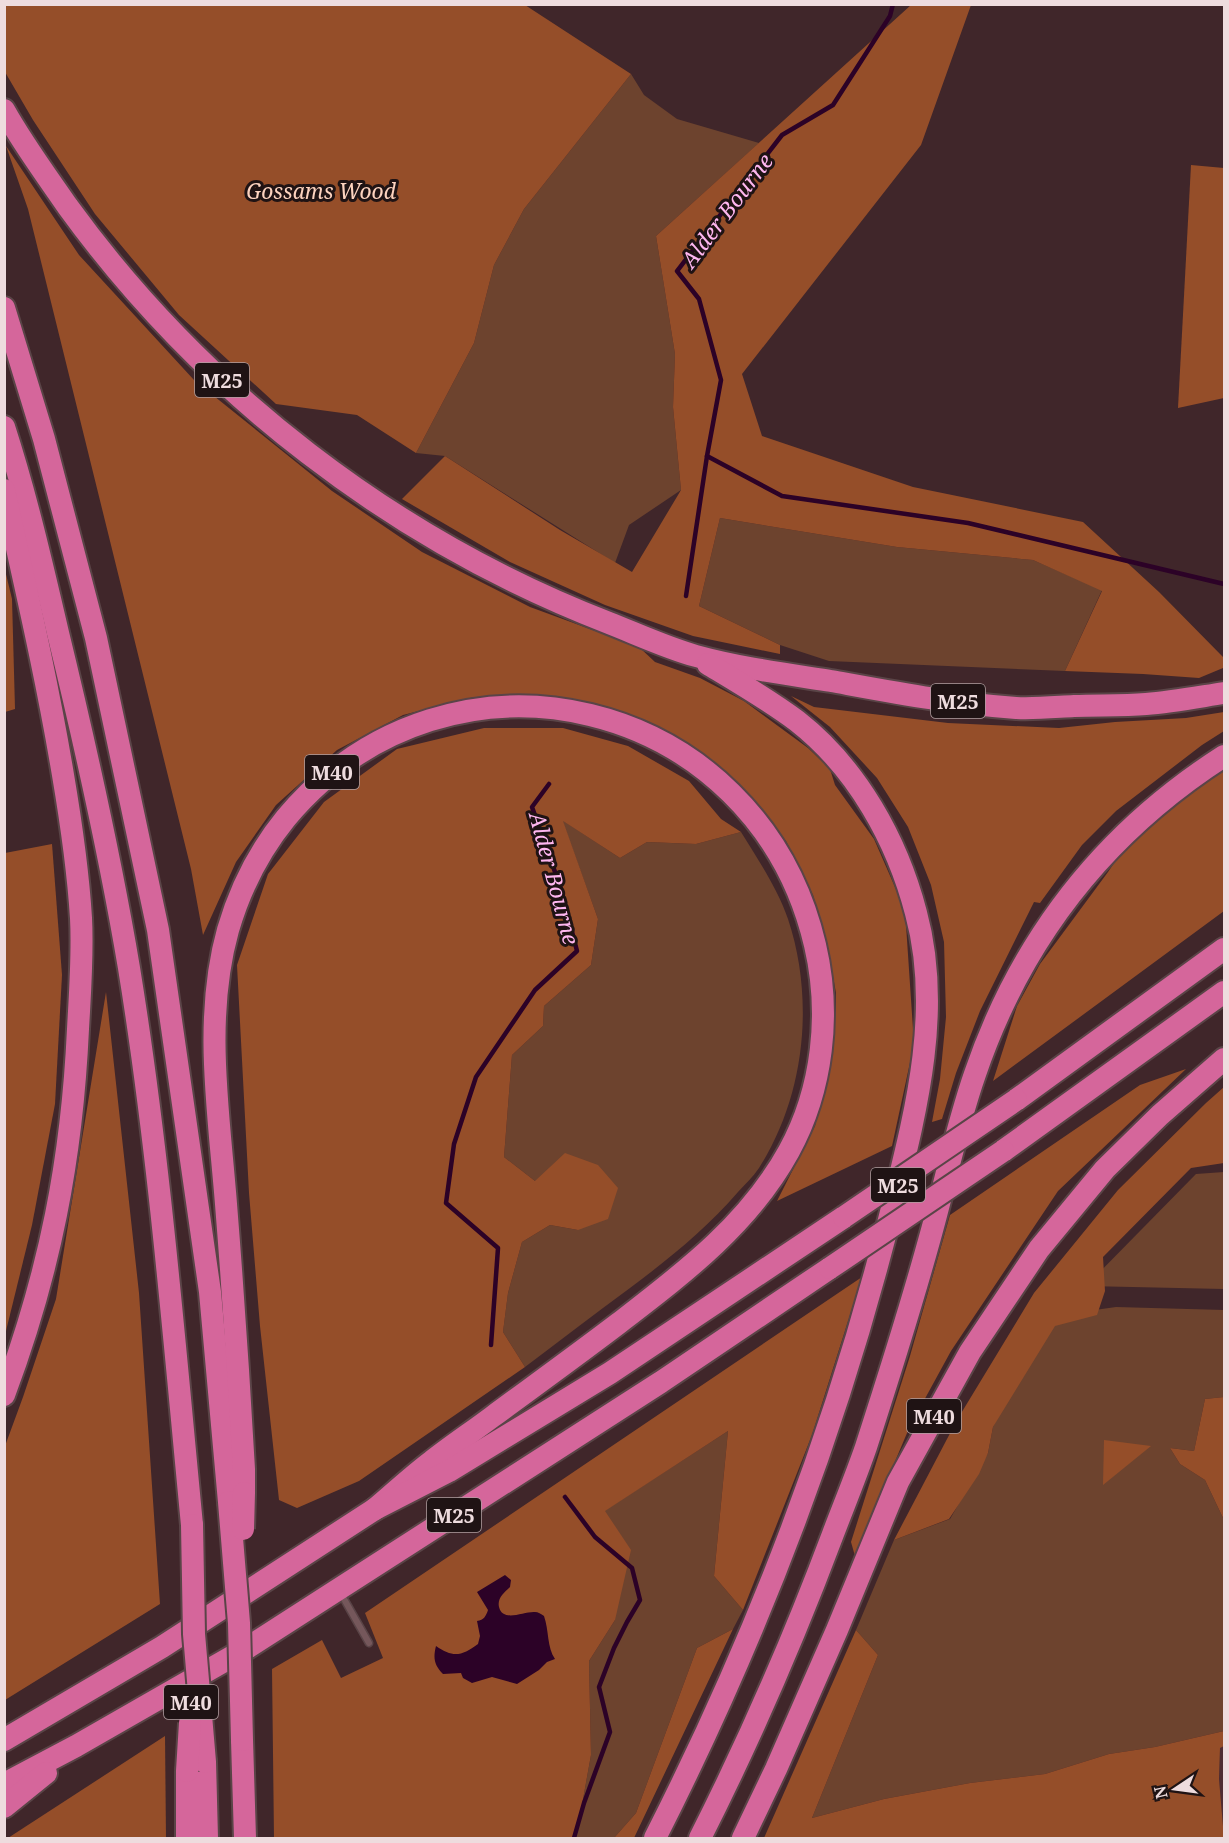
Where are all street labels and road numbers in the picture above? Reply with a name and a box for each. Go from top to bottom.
road number: M25 [195,363,249,397]
road number: M25 [931,684,985,718]
road number: M40 [305,755,359,789]
road number: M25 [871,1168,925,1202]
road number: M40 [907,1399,961,1433]
road number: M25 [427,1498,481,1532]
road number: M40 [164,1685,218,1719]

